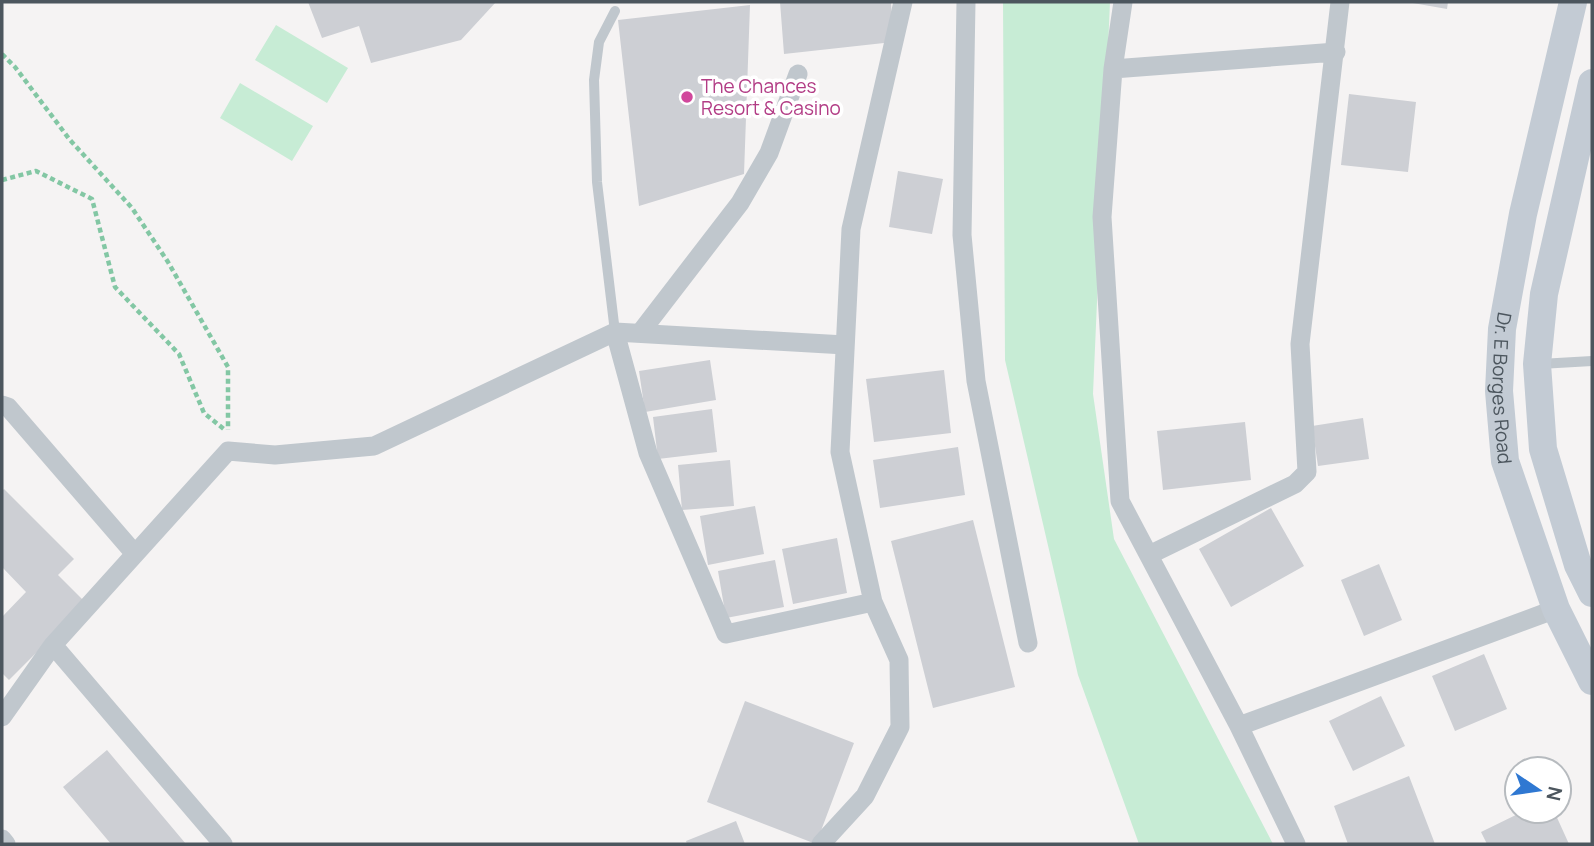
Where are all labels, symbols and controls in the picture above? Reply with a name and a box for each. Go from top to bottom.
place label: The Chances Resort & Casino [701,73,841,121]
marker: The Chances Resort & Casino [679,89,695,105]
street label: Dr. E Borges Road [1486,310,1518,465]
north arrow [1503,755,1573,825]
text: N [1540,784,1569,803]

